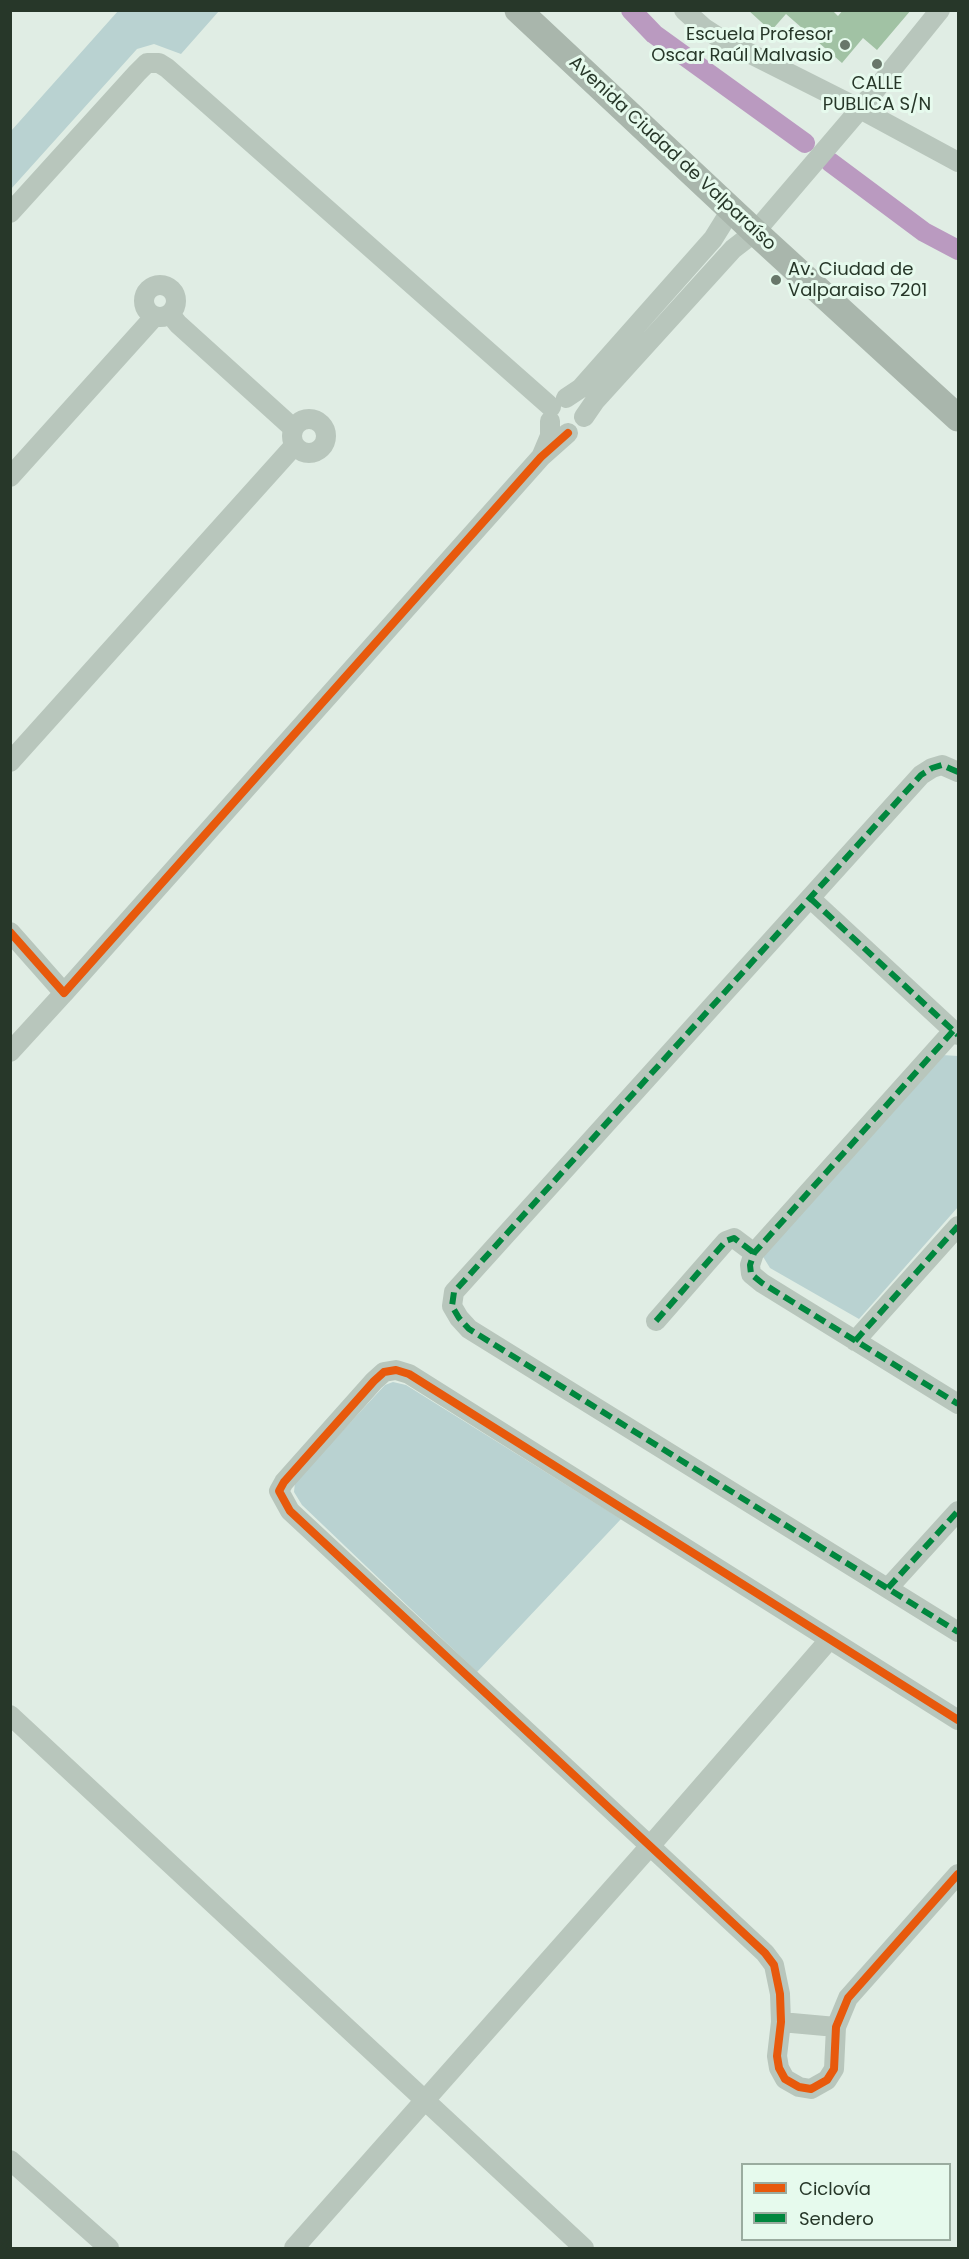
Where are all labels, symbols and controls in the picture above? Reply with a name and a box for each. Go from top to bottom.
place label: Escuela Profesor Oscar Raúl Malvasio [651,24,833,66]
marker: Escuela Profesor Oscar Raúl Malvasio [838,38,852,52]
street label: Avenida Ciudad de Valparaíso [564,52,780,256]
marker: CALLE PUBLICA S/N [870,57,884,71]
place label: CALLE PUBLICA S/N [823,73,931,116]
place label: Av. Ciudad de Valparaiso 7201 [788,259,927,302]
marker: Av. Ciudad de Valparaiso 7201 [769,273,783,287]
legend [741,2163,951,2241]
text: Ciclovía [799,2176,871,2201]
text: Sendero [799,2206,874,2231]

